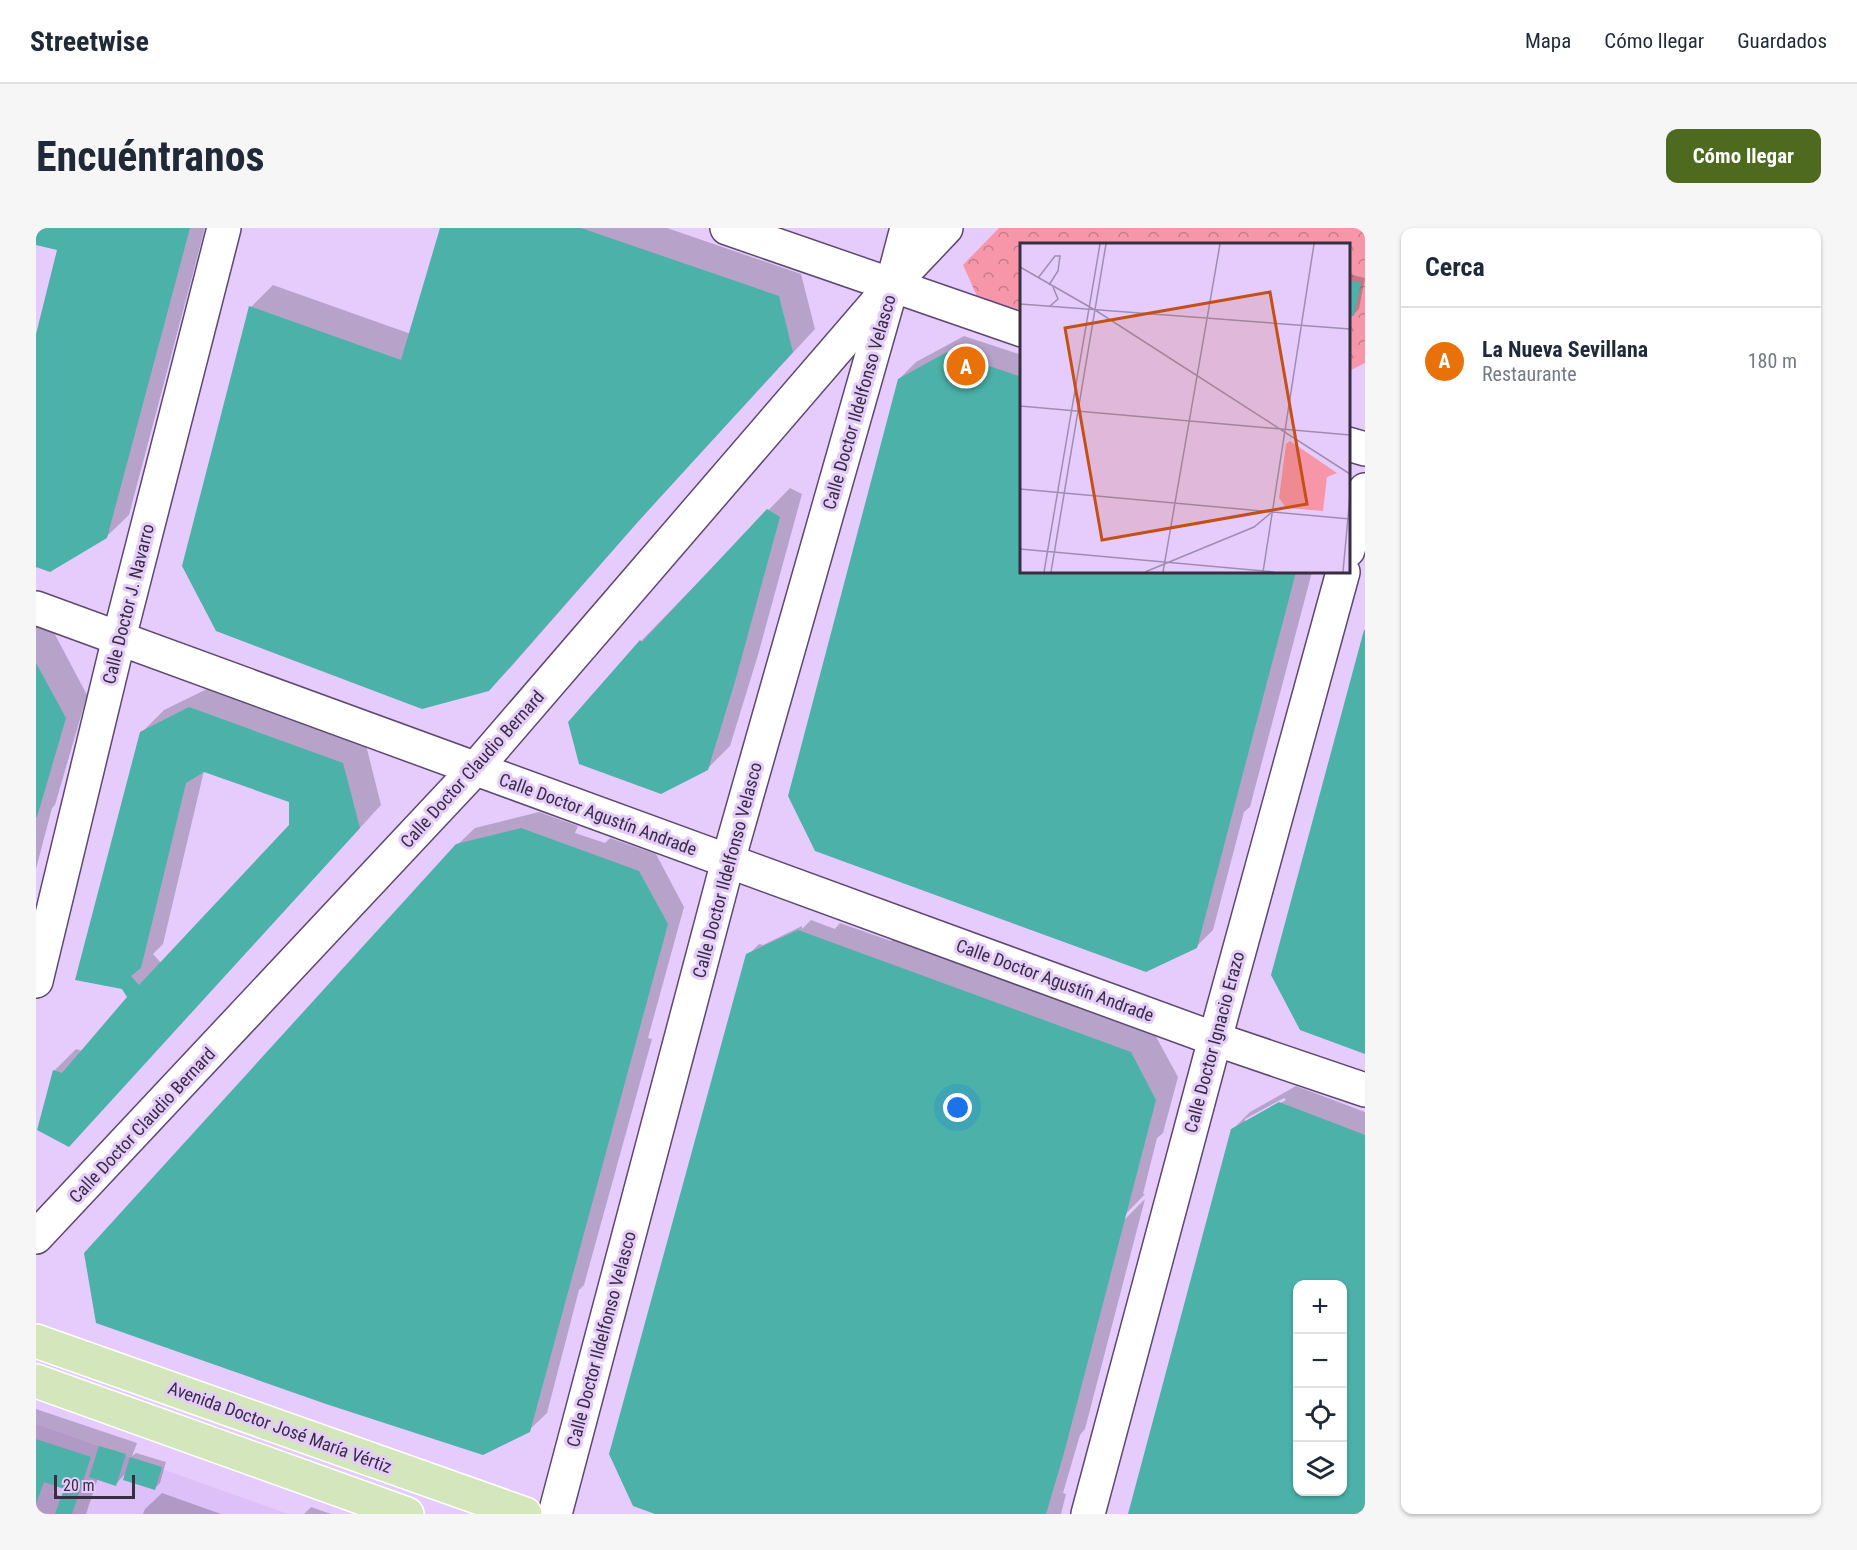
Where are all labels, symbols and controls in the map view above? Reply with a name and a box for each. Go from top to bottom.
text: Streetwise [30,25,149,58]
text: Mapa [1525,29,1571,53]
text: Cómo llegar [1604,29,1704,53]
text: Guardados [1737,29,1827,53]
button: Cómo llegar [1666,129,1821,183]
text: Encuéntranos [36,132,265,181]
inset map [1020,243,1350,573]
text: Cerca [1425,252,1485,282]
street label: Calle Doctor Ildelfonso Velasco [818,292,900,512]
text: La Nueva Sevillana [1482,337,1648,362]
pin: A [946,344,986,388]
text: A [1439,349,1450,373]
text: 180 m [1748,349,1797,373]
text: Restaurante [1482,362,1577,386]
street label: Calle Doctor J. Navarro [98,522,158,686]
street label: Calle Doctor Claudio Bernard [396,686,548,852]
street label: Calle Doctor Ildelfonso Velasco [688,760,766,980]
street label: Calle Doctor Agustín Andrade [496,768,700,860]
street label: Calle Doctor Agustín Andrade [953,934,1157,1026]
street label: Calle Doctor Ignacio Erazo [1180,949,1248,1135]
street label: Calle Doctor Claudio Bernard [65,1043,219,1207]
your location [943,1093,972,1122]
street label: Calle Doctor Ildelfonso Velasco [562,1229,640,1449]
map controls [1293,1280,1347,1496]
button: + [1293,1280,1347,1334]
button: − [1293,1334,1347,1388]
street label: Avenida Doctor José María Vértiz [165,1377,395,1477]
button: locate [1293,1388,1347,1442]
button: layers [1293,1442,1347,1496]
scale bar [54,1472,135,1500]
text: 20 m [63,1476,95,1495]

